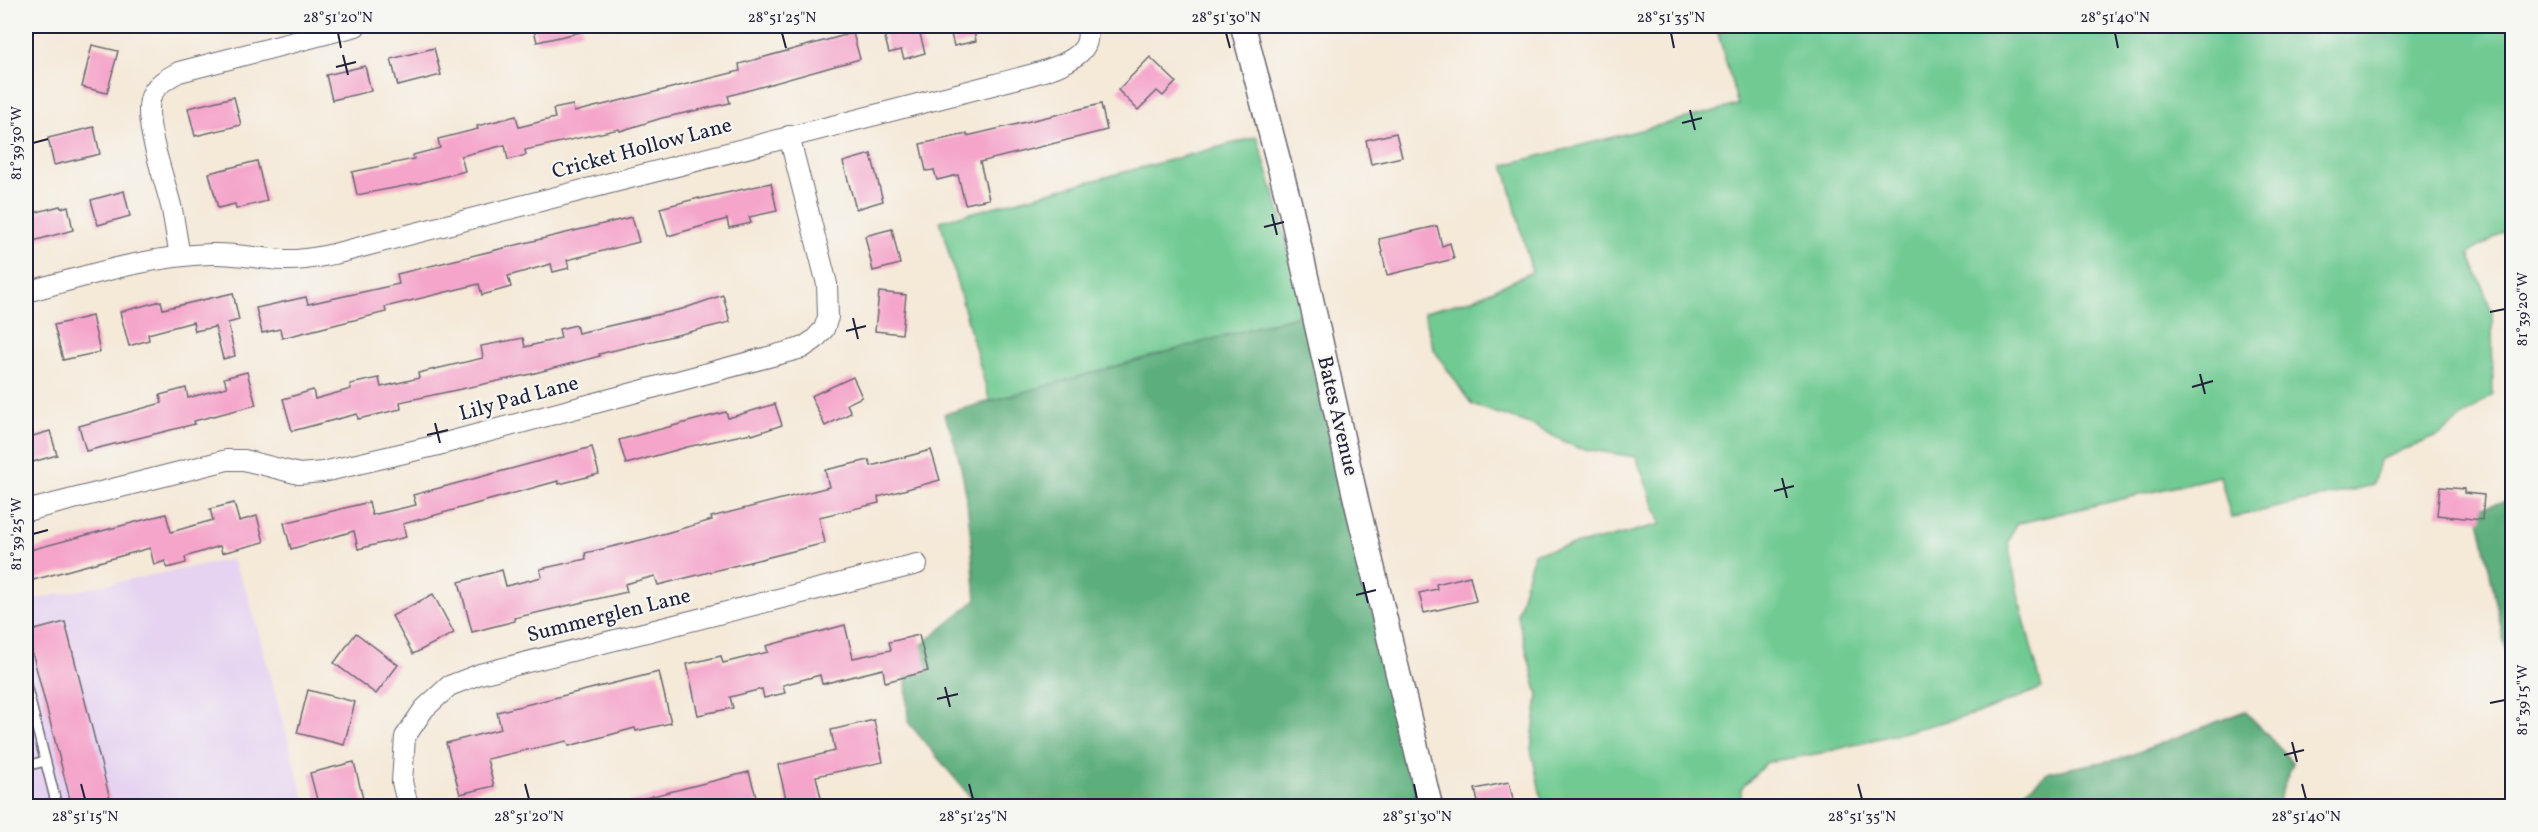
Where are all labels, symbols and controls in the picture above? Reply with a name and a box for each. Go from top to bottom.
text: 28°51'20"N [303,8,373,29]
text: 28°51'25"N [748,8,816,29]
text: 28°51'30"N [1191,8,1261,29]
text: 28°51'35"N [1637,8,1705,29]
text: 28°51'40"N [2080,8,2150,29]
text: 81°39'30"W [7,106,28,180]
street label: Cricket Hollow Lane [549,111,735,187]
text: 81°39'20"W [2513,272,2534,346]
street label: Bates Avenue [1309,353,1365,479]
street label: Lily Pad Lane [456,369,582,429]
text: 81°39'25"W [7,498,28,570]
street label: Summerglen Lane [524,582,694,650]
text: 81°39'15"W [2513,665,2534,735]
text: 28°51'15"N [52,807,118,828]
text: 28°51'20"N [494,807,564,828]
text: 28°51'25"N [939,807,1007,828]
text: 28°51'30"N [1382,807,1452,828]
text: 28°51'35"N [1828,807,1896,828]
text: 28°51'40"N [2271,807,2341,828]

